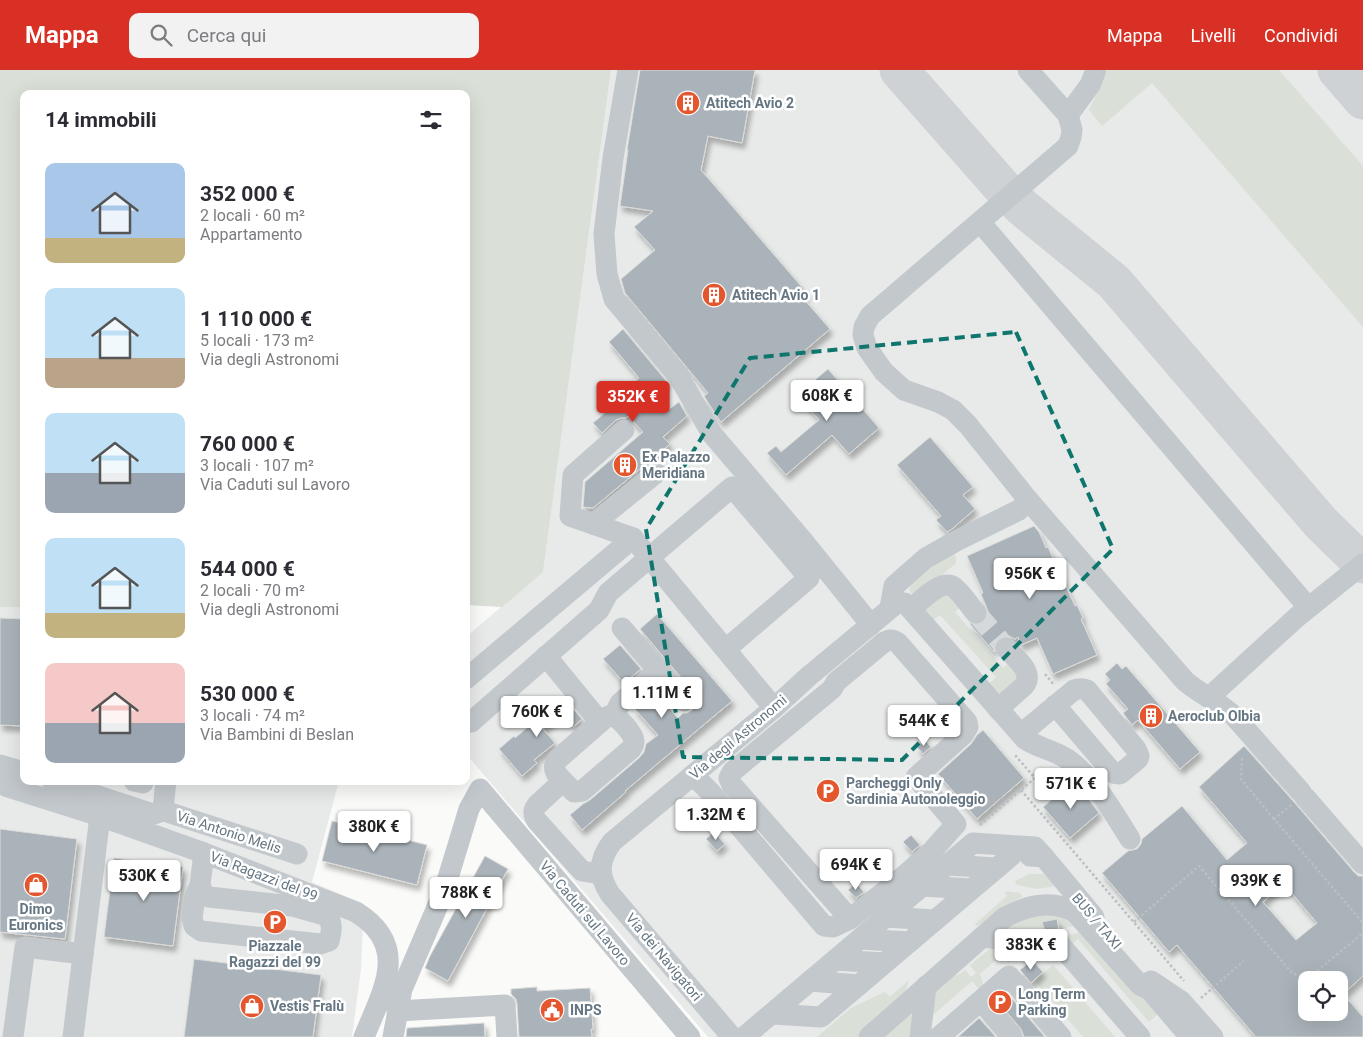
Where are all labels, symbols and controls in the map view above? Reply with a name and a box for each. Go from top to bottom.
search box [129,13,479,58]
text: Mappa [25,21,99,49]
icon: search [147,21,175,49]
text: Cerca qui [187,24,266,47]
text: Mappa [1107,25,1163,46]
text: Livelli [1191,25,1236,46]
text: Condividi [1264,25,1338,46]
building icon: Atitech Avio 2 [675,90,701,116]
place label: Atitech Avio 2 [706,95,794,111]
icon: filters [417,106,445,134]
text: 14 immobili [45,108,157,132]
text: 352 000 € [200,182,295,206]
icon: home [85,183,145,243]
text: 2 locali · 60 m² [200,206,305,225]
text: Appartamento [200,225,302,244]
building icon: Atitech Avio 1 [701,282,727,308]
place label: Atitech Avio 1 [732,287,820,303]
text: 1 110 000 € [200,307,312,331]
icon: home [85,308,145,368]
text: 5 locali · 173 m² [200,331,314,350]
text: Via degli Astronomi [200,350,339,369]
pin: 352K € [592,380,674,423]
pin: 608K € [786,380,868,422]
text: 608K € [802,386,852,405]
text: 352K € [608,387,658,406]
text: 760 000 € [200,432,295,456]
icon: home [85,433,145,493]
place label: Ex Palazzo Meridiana [642,449,710,481]
building icon: Ex Palazzo Meridiana [612,452,638,478]
text: 3 locali · 107 m² [200,456,314,475]
text: Via Caduti sul Lavoro [200,475,350,494]
text: 544 000 € [200,557,295,581]
icon: home [85,558,145,618]
pin: 956K € [989,558,1071,600]
text: 956K € [1005,564,1055,583]
text: 2 locali · 70 m² [200,581,305,600]
text: Via degli Astronomi [200,600,339,619]
pin: 1.11M € [616,676,708,719]
text: 530 000 € [200,682,295,706]
icon: home [85,683,145,743]
text: 1.11M € [632,683,692,702]
street label: Via degli Astronomi [686,692,790,782]
pin: 760K € [496,696,578,738]
text: 760K € [512,702,562,721]
building icon: Aeroclub Olbia [1138,703,1164,729]
pin: 544K € [883,704,965,747]
text: 3 locali · 74 m² [200,706,305,725]
place label: Aeroclub Olbia [1168,708,1261,724]
text: 544K € [899,711,949,730]
text: Via Bambini di Beslan [200,725,354,744]
pin: 571K € [1030,768,1112,810]
text: 571K € [1046,774,1096,793]
place label: Parcheggi Only Sardinia Autonoleggio [846,775,986,807]
parking icon: Parcheggi Only Sardinia Autonoleggio [815,778,841,804]
pin: 1.32M € [670,798,762,841]
text: 1.32M € [686,805,746,824]
street label: Via Antonio Melis [175,808,283,856]
pin: 380K € [333,810,415,853]
text: 380K € [349,817,399,836]
street label: Via Ragazzi del 99 [208,848,320,904]
pin: 694K € [815,848,897,891]
text: 694K € [831,855,881,874]
street label: Via Caduti sul Lavoro [537,858,633,968]
pin: 530K € [103,860,185,902]
pin: 939K € [1215,864,1297,907]
text: 530K € [119,866,169,885]
text: 939K € [1231,871,1281,890]
shop icon: Dimo Euronics [23,872,49,898]
pin: 788K € [425,876,507,919]
text: 788K € [441,883,491,902]
street label: BUS / TAXI [1069,890,1125,952]
place label: Dimo Euronics [9,901,63,933]
parking icon: Piazzale Ragazzi del 99 [262,909,288,935]
street label: Via dei Navigatori [623,910,705,1004]
pin: 383K € [990,928,1072,971]
text: 383K € [1006,935,1056,954]
place label: Piazzale Ragazzi del 99 [229,938,321,970]
map controls [1298,971,1348,1021]
button: locate [1298,971,1348,1021]
place label: Long Term Parking [1018,986,1085,1018]
parking icon: Long Term Parking [987,989,1013,1015]
shop icon: Vestis Fralù [239,993,265,1019]
public building icon: INPS [539,997,565,1023]
place label: Vestis Fralù [270,998,344,1014]
place label: INPS [570,1002,602,1018]

